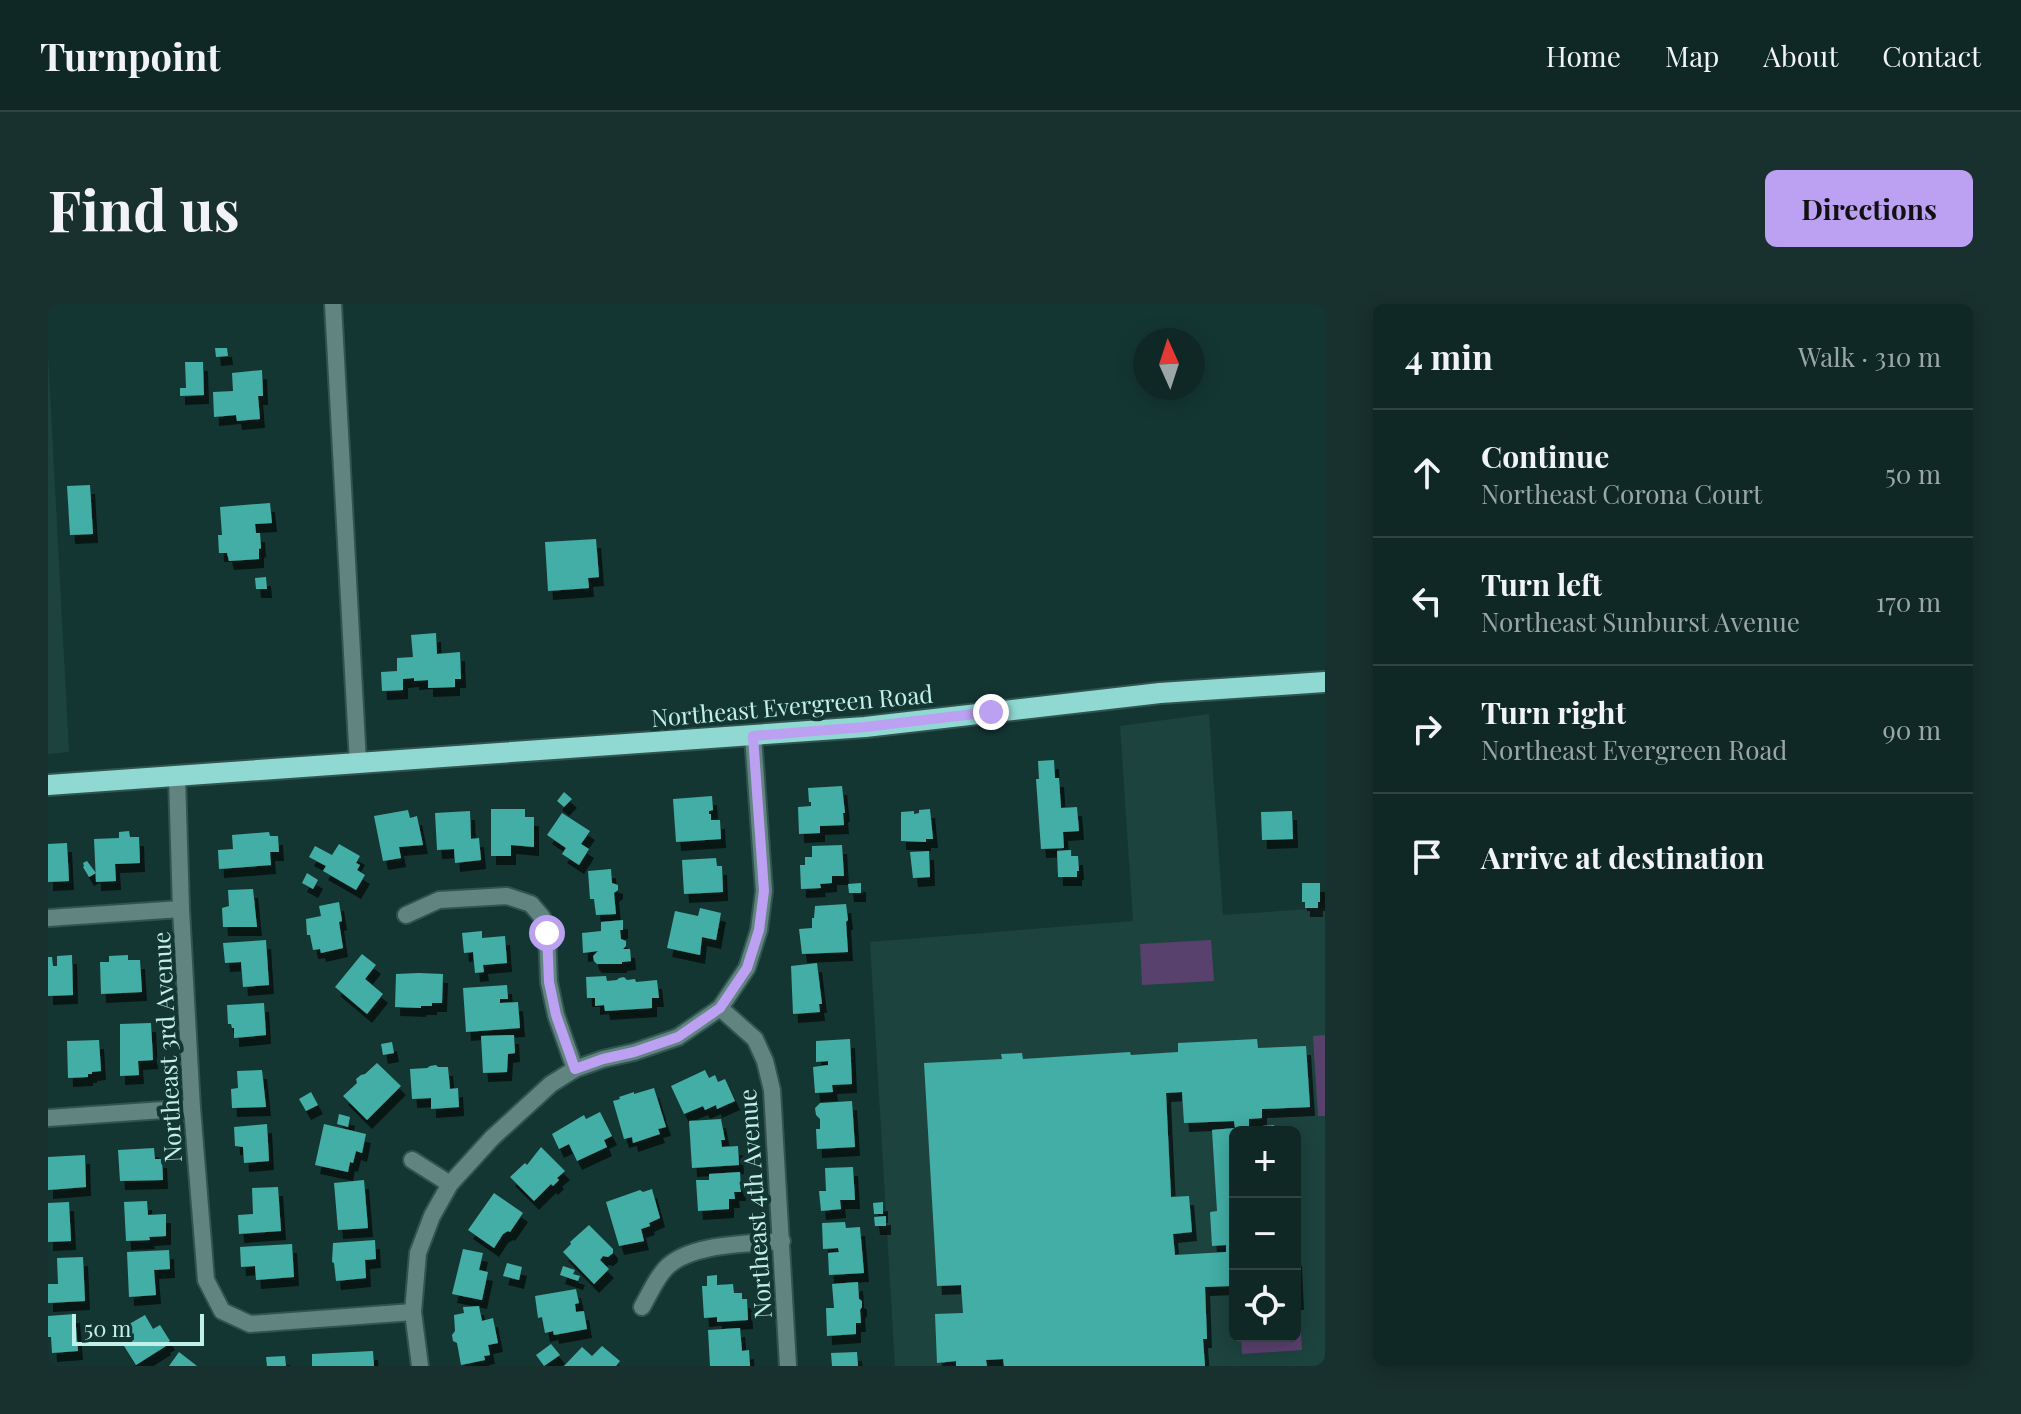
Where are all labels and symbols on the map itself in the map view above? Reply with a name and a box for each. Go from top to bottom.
north arrow [1133,328,1205,400]
street label: Northeast Evergreen Road [650,677,934,733]
route end [973,694,1009,730]
route start [529,915,565,951]
street label: Northeast 3rd Avenue [144,931,188,1163]
street label: Northeast 4th Avenue [730,1088,778,1320]
scale bar [72,1310,204,1346]

